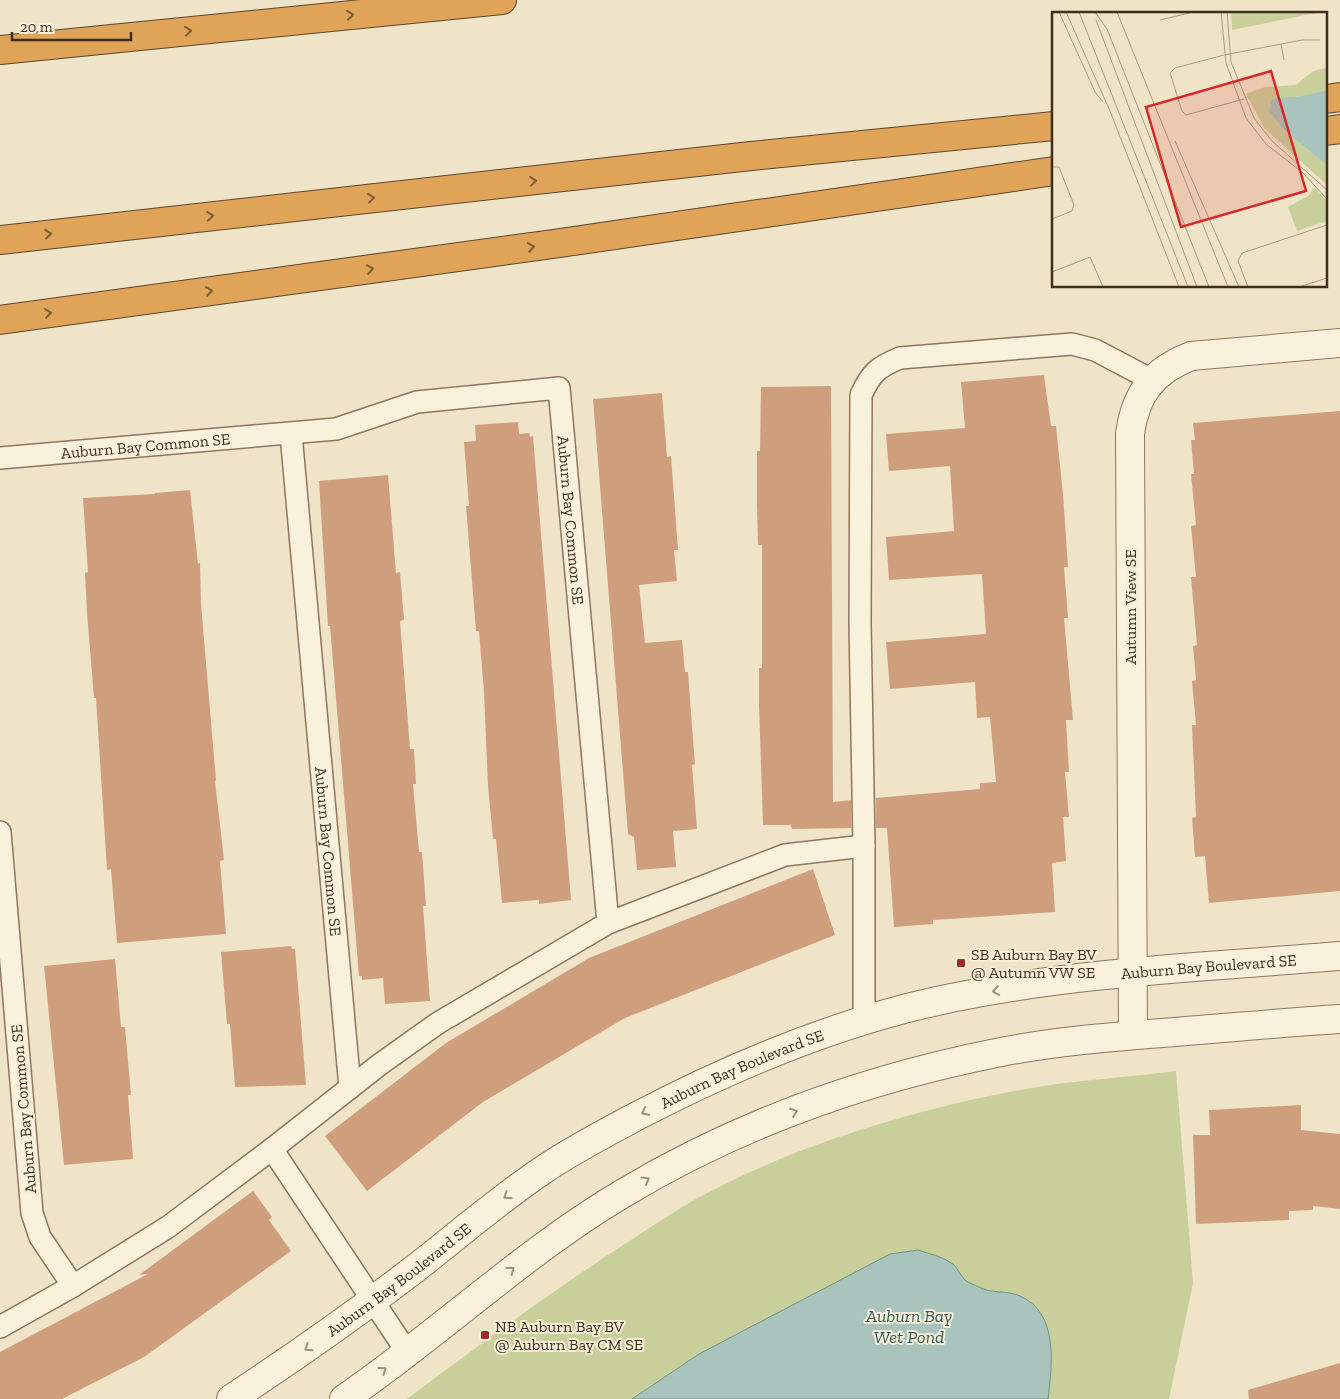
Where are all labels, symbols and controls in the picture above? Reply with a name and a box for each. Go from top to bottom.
scale bar [12,10,131,42]
one-way arrow [346,10,354,21]
inset map [1052,12,1328,288]
text: 20 m [20,18,53,36]
one-way arrow [184,26,192,37]
one-way arrow [529,176,537,187]
one-way arrow [368,193,376,204]
one-way arrow [206,211,214,222]
one-way arrow [45,229,53,240]
one-way arrow [528,242,536,253]
one-way arrow [367,264,375,275]
one-way arrow [206,286,214,297]
one-way arrow [45,308,53,319]
street label: Auburn Bay Common SE [60,429,231,463]
street label: Auburn Bay Common SE [553,435,588,606]
street label: Autumn View SE [1121,549,1140,665]
street label: Auburn Bay Common SE [311,766,345,937]
place label: SB Auburn Bay BV @ Autumn VW SE [971,945,1097,982]
street label: Auburn Bay Boulevard SE [1120,950,1297,983]
marker: SB Auburn Bay BV @ Autumn VW SE [955,957,967,969]
one-way arrow [991,985,1000,995]
street label: Auburn Bay Common SE [7,1024,40,1194]
street label: Auburn Bay Boulevard SE [657,1025,826,1112]
one-way arrow [641,1106,650,1116]
one-way arrow [789,1108,797,1118]
one-way arrow [641,1177,650,1187]
one-way arrow [503,1190,512,1199]
street label: Auburn Bay Boulevard SE [323,1219,475,1341]
one-way arrow [505,1267,515,1276]
water label: Auburn Bay Wet Pond [865,1305,952,1348]
place label: NB Auburn Bay BV @ Auburn Bay CM SE [495,1317,643,1354]
marker: NB Auburn Bay BV @ Auburn Bay CM SE [479,1329,491,1341]
one-way arrow [304,1342,314,1351]
one-way arrow [377,1367,387,1376]

